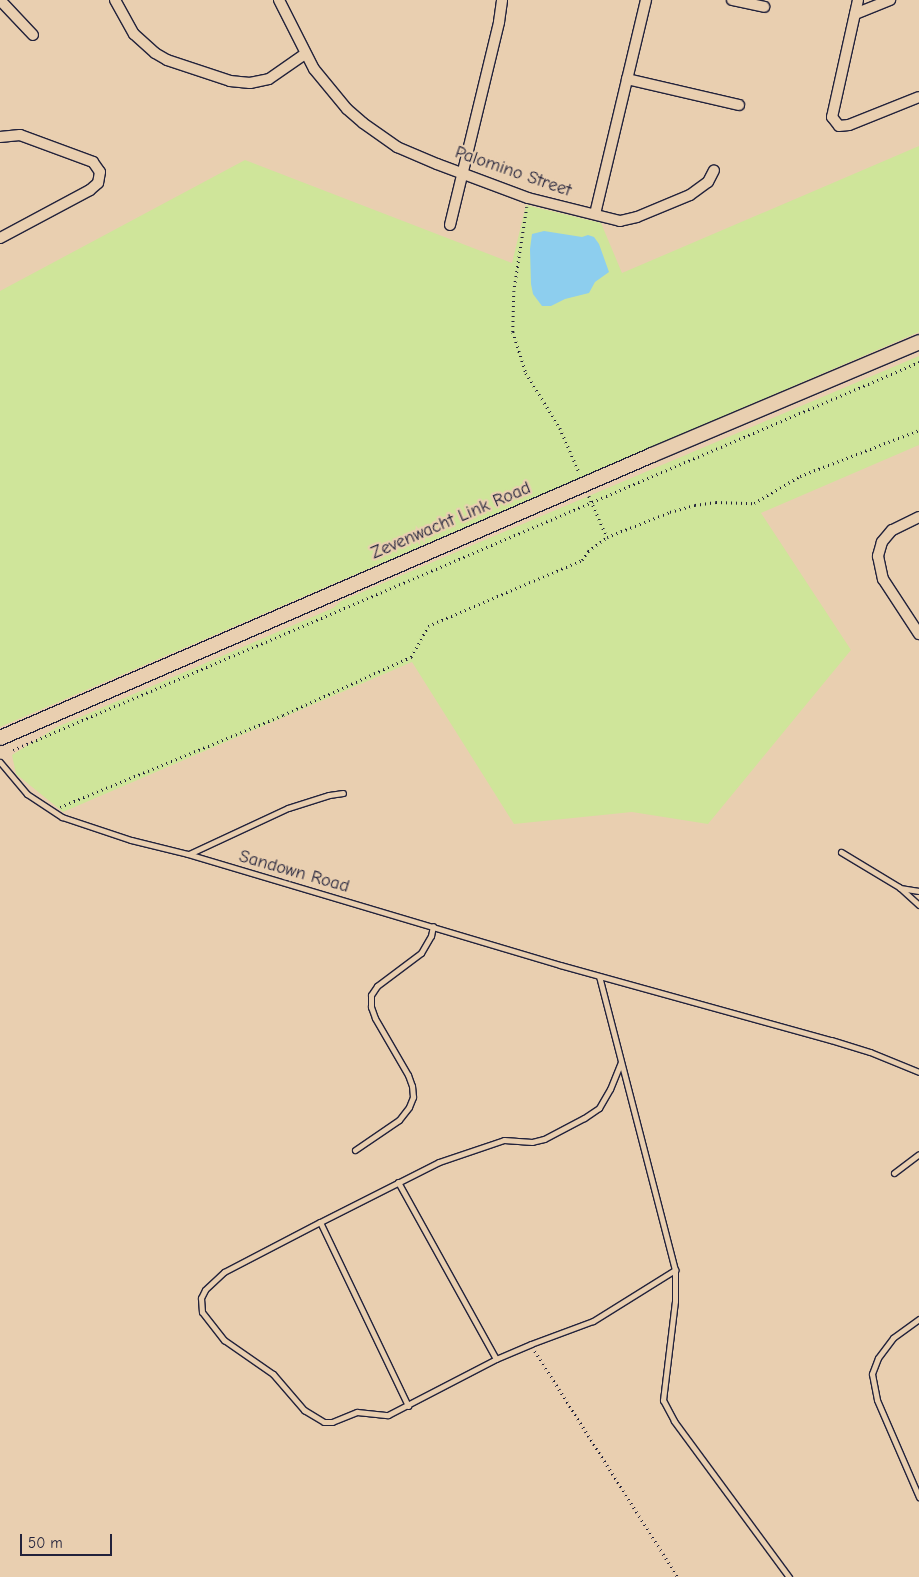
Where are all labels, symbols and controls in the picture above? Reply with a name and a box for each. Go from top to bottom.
street label: Palomino Street [452,142,574,202]
street label: Zevenwacht Link Road [368,478,534,564]
street label: Sandown Road [236,846,352,898]
scale bar [22,1524,115,1556]
text: 50 m [28,1534,63,1552]

